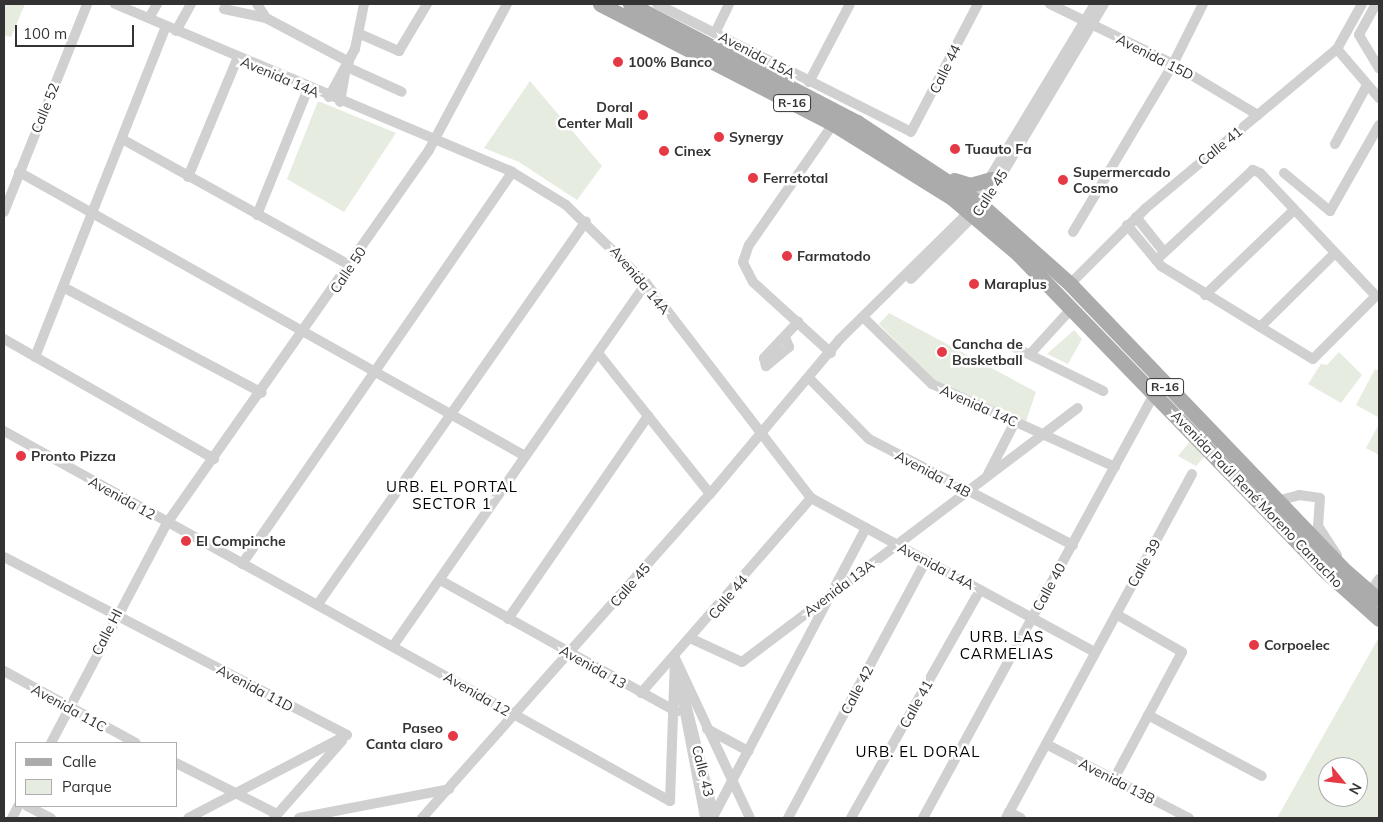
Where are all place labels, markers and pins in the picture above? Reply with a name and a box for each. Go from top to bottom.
place label: 100% Banco [628,54,712,70]
marker: 100% Banco [612,56,624,68]
place label: Doral Center Mall [557,99,633,132]
marker: Doral Center Mall [637,109,649,121]
place label: Synergy [729,129,783,145]
marker: Synergy [713,131,725,143]
place label: Tuauto Fa [965,141,1032,157]
place label: Cinex [674,143,711,159]
marker: Tuauto Fa [949,143,961,155]
marker: Cinex [658,145,670,157]
place label: Supermercado Cosmo [1073,164,1171,196]
place label: Ferretotal [763,170,828,186]
marker: Ferretotal [747,172,759,184]
marker: Supermercado Cosmo [1057,174,1069,186]
place label: Farmatodo [797,248,871,264]
marker: Farmatodo [781,250,793,262]
place label: Maraplus [984,276,1047,292]
marker: Maraplus [968,278,980,290]
place label: Cancha de Basketball [952,336,1023,368]
marker: Cancha de Basketball [936,346,948,358]
place label: Pronto Pizza [31,448,116,464]
marker: Pronto Pizza [15,450,27,462]
place label: El Compinche [196,533,286,549]
marker: El Compinche [180,535,192,547]
place label: Corpoelec [1264,637,1330,653]
marker: Corpoelec [1248,639,1260,651]
place label: Paseo Canta claro [366,720,443,752]
marker: Paseo Canta claro [447,730,459,742]

